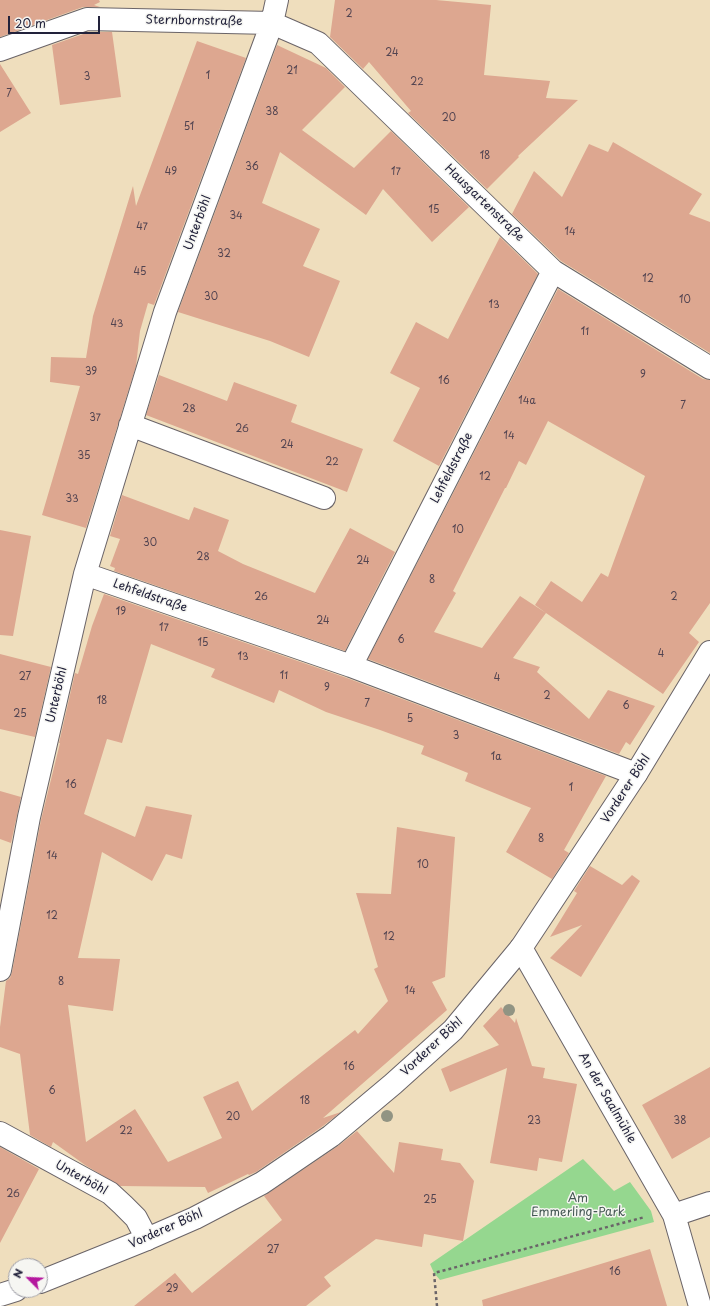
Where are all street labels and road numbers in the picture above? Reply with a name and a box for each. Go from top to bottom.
street label: Sternbornstraße [146,13,242,29]
street label: Hausgartenstraße [441,161,527,245]
street label: Unterböhl [181,194,215,252]
street label: Lehfeldstraße [428,430,476,506]
street label: Lehfeldstraße [111,577,189,615]
street label: Unterböhl [44,665,70,725]
street label: Vorderer Böhl [598,752,654,826]
street label: Vorderer Böhl [398,1015,466,1079]
street label: An der Saalmühle [575,1050,639,1146]
street label: Unterböhl [52,1158,110,1198]
street label: Vorderer Böhl [127,1206,205,1252]

